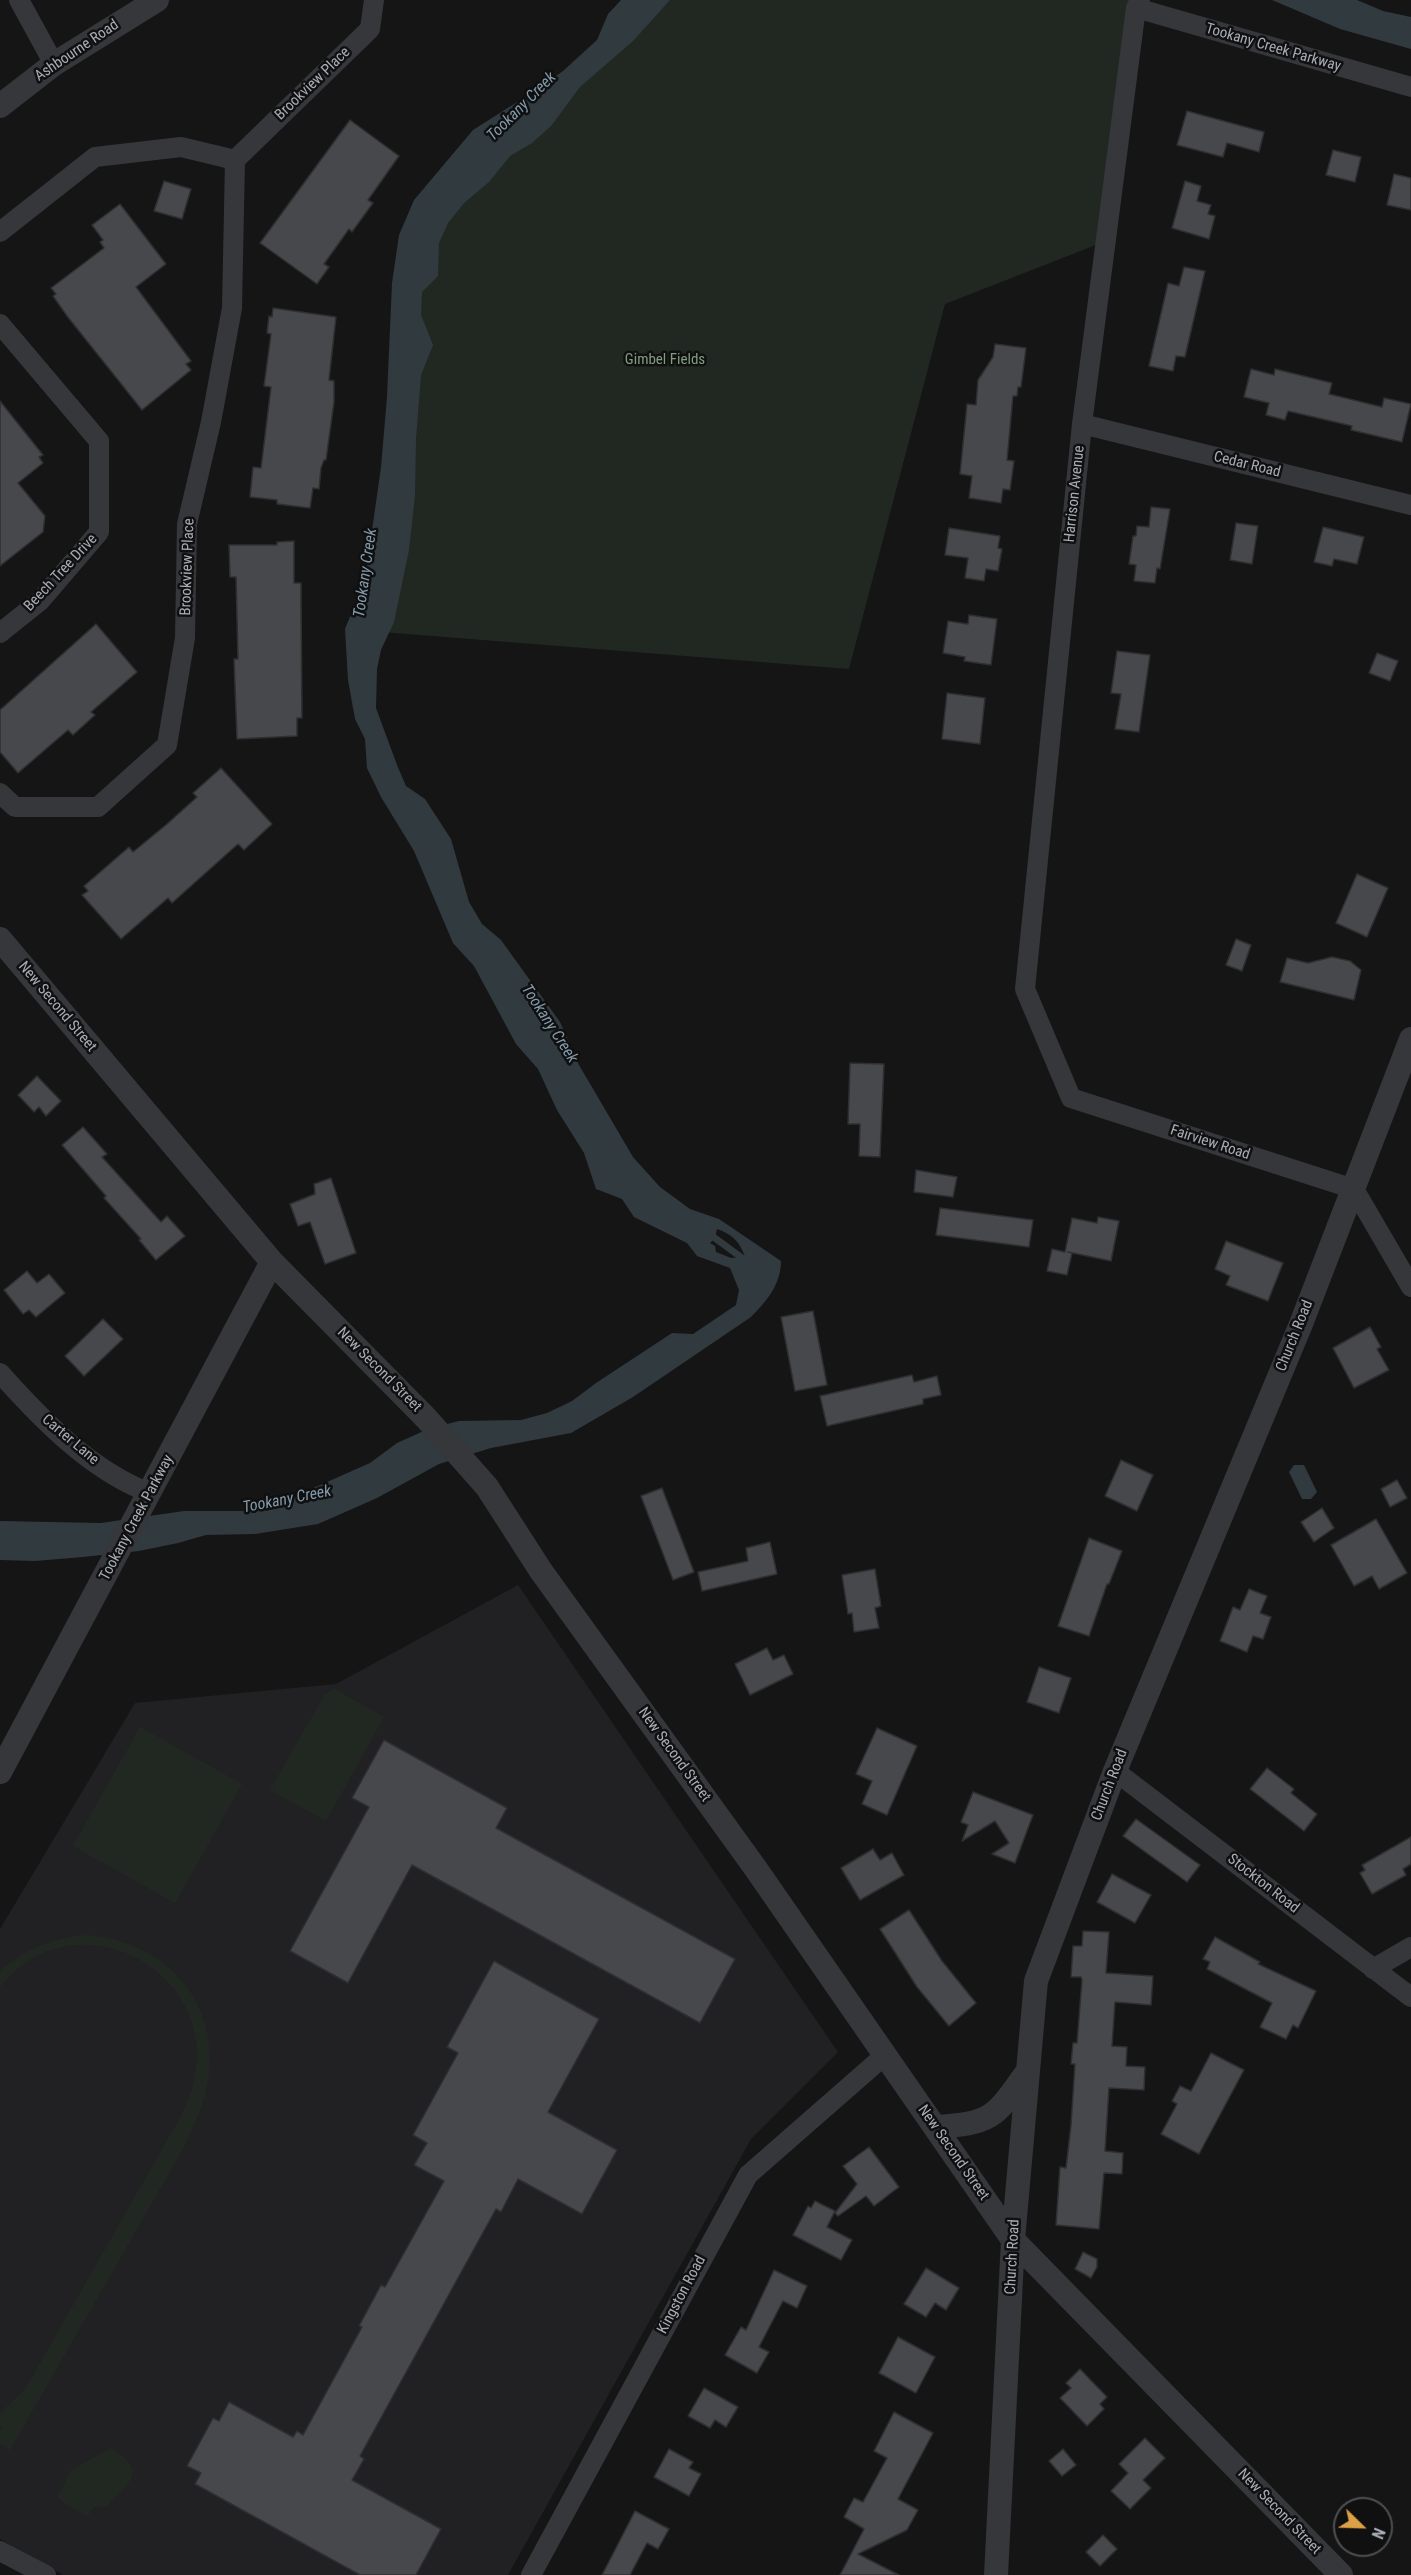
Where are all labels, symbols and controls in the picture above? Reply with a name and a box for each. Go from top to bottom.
street label: Ashbourne Road [32,16,122,86]
street label: Tookany Creek Parkway [1203,20,1343,76]
street label: Brookview Place [272,44,354,124]
water label: Tookany Creek [483,68,561,146]
park label: Gimbel Fields [625,351,705,369]
street label: Harrison Avenue [1061,445,1089,543]
street label: Cedar Road [1212,448,1282,482]
street label: Brookview Place [177,518,199,616]
water label: Tookany Creek [350,527,382,619]
street label: Beech Tree Drive [21,531,101,615]
street label: New Second Street [14,958,100,1056]
water label: Tookany Creek [516,981,582,1067]
street label: Fairview Road [1168,1122,1252,1164]
street label: Church Road [1273,1298,1317,1374]
street label: New Second Street [333,1324,425,1416]
street label: Carter Lane [38,1411,102,1469]
street label: Tookany Creek Parkway [96,1452,178,1584]
water label: Tookany Creek [241,1482,333,1518]
street label: New Second Street [634,1704,714,1806]
street label: Church Road [1088,1747,1132,1823]
street label: Stockton Road [1224,1850,1302,1918]
street label: New Second Street [913,2102,993,2204]
street label: Church Road [1002,2219,1024,2295]
street label: Kingston Road [654,2253,710,2337]
street label: New Second Street [1234,2465,1324,2559]
north arrow [1333,2497,1393,2557]
text: N [1368,2525,1389,2542]

